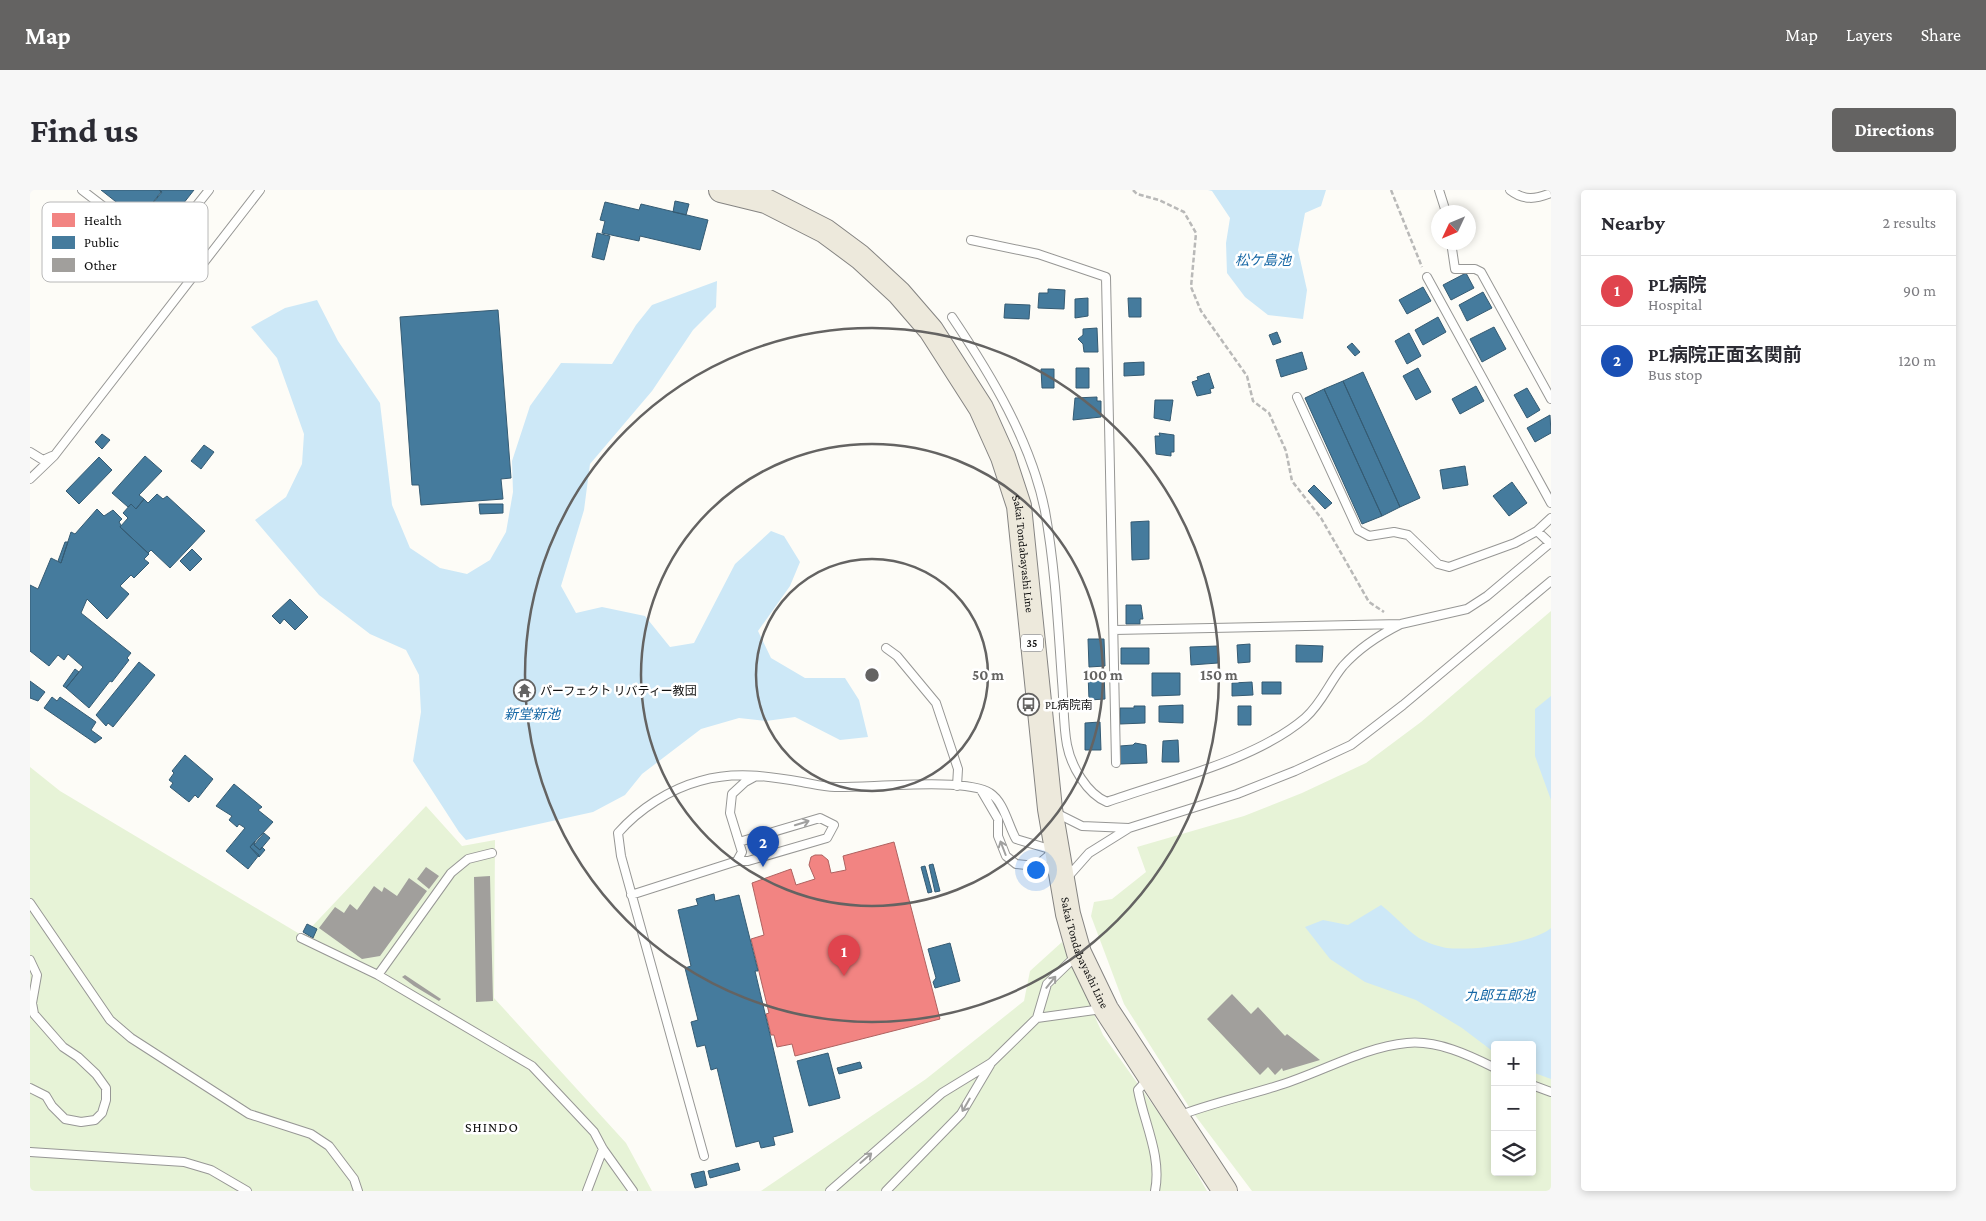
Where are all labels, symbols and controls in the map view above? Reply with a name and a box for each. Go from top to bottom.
text: Map [25,22,71,49]
text: Map [1785,25,1818,45]
text: Layers [1846,25,1893,45]
text: Share [1921,25,1961,45]
button: Directions [1832,108,1956,152]
text: Find us [30,111,138,150]
legend [42,202,208,282]
north arrow [1431,205,1476,250]
text: Nearby [1601,211,1665,235]
text: Health [84,212,122,228]
text: 2 results [1883,214,1936,231]
text: Public [84,234,119,250]
water label: 松ケ島池 [1235,252,1293,268]
text: Other [84,257,117,273]
text: PL病院 [1648,274,1707,295]
text: 1 [1614,282,1620,299]
text: 90 m [1903,282,1936,299]
text: Hospital [1648,296,1702,313]
text: PL病院正面玄関前 [1648,344,1802,365]
text: 2 [1613,352,1621,369]
text: 120 m [1898,352,1936,369]
text: Bus stop [1648,366,1702,383]
street label: Sakai Tondabayashi Line [1009,493,1037,613]
road number: 35 [1021,634,1043,652]
centre of rings [863,666,881,684]
text: 50 m [972,667,1004,683]
text: 100 m [1083,667,1123,683]
text: 150 m [1200,667,1238,683]
temple icon: パーフェクト リバティー教団 [512,679,536,703]
place label: パーフェクト リバティー教団 [540,684,697,698]
bus stop icon: PL病院南 [1017,693,1041,717]
place label: PL病院南 [1045,698,1093,712]
water label: 新堂新池 [504,706,562,722]
one-way arrow [794,818,810,828]
pin: 2 [747,826,779,867]
one-way arrow [998,840,1007,856]
your location [1023,857,1049,883]
street label: Sakai Tondabayashi Line [1058,896,1112,1011]
pin: 1 [828,935,860,976]
one-way arrow [1046,976,1057,989]
water label: 九郎五郎池 [1465,987,1537,1003]
map controls [1491,1041,1536,1176]
button: + [1491,1041,1536,1086]
button: − [1491,1086,1536,1131]
one-way arrow [961,1098,971,1112]
district label: SHINDO [465,1119,519,1135]
button: layers [1491,1131,1536,1176]
one-way arrow [859,1153,872,1164]

